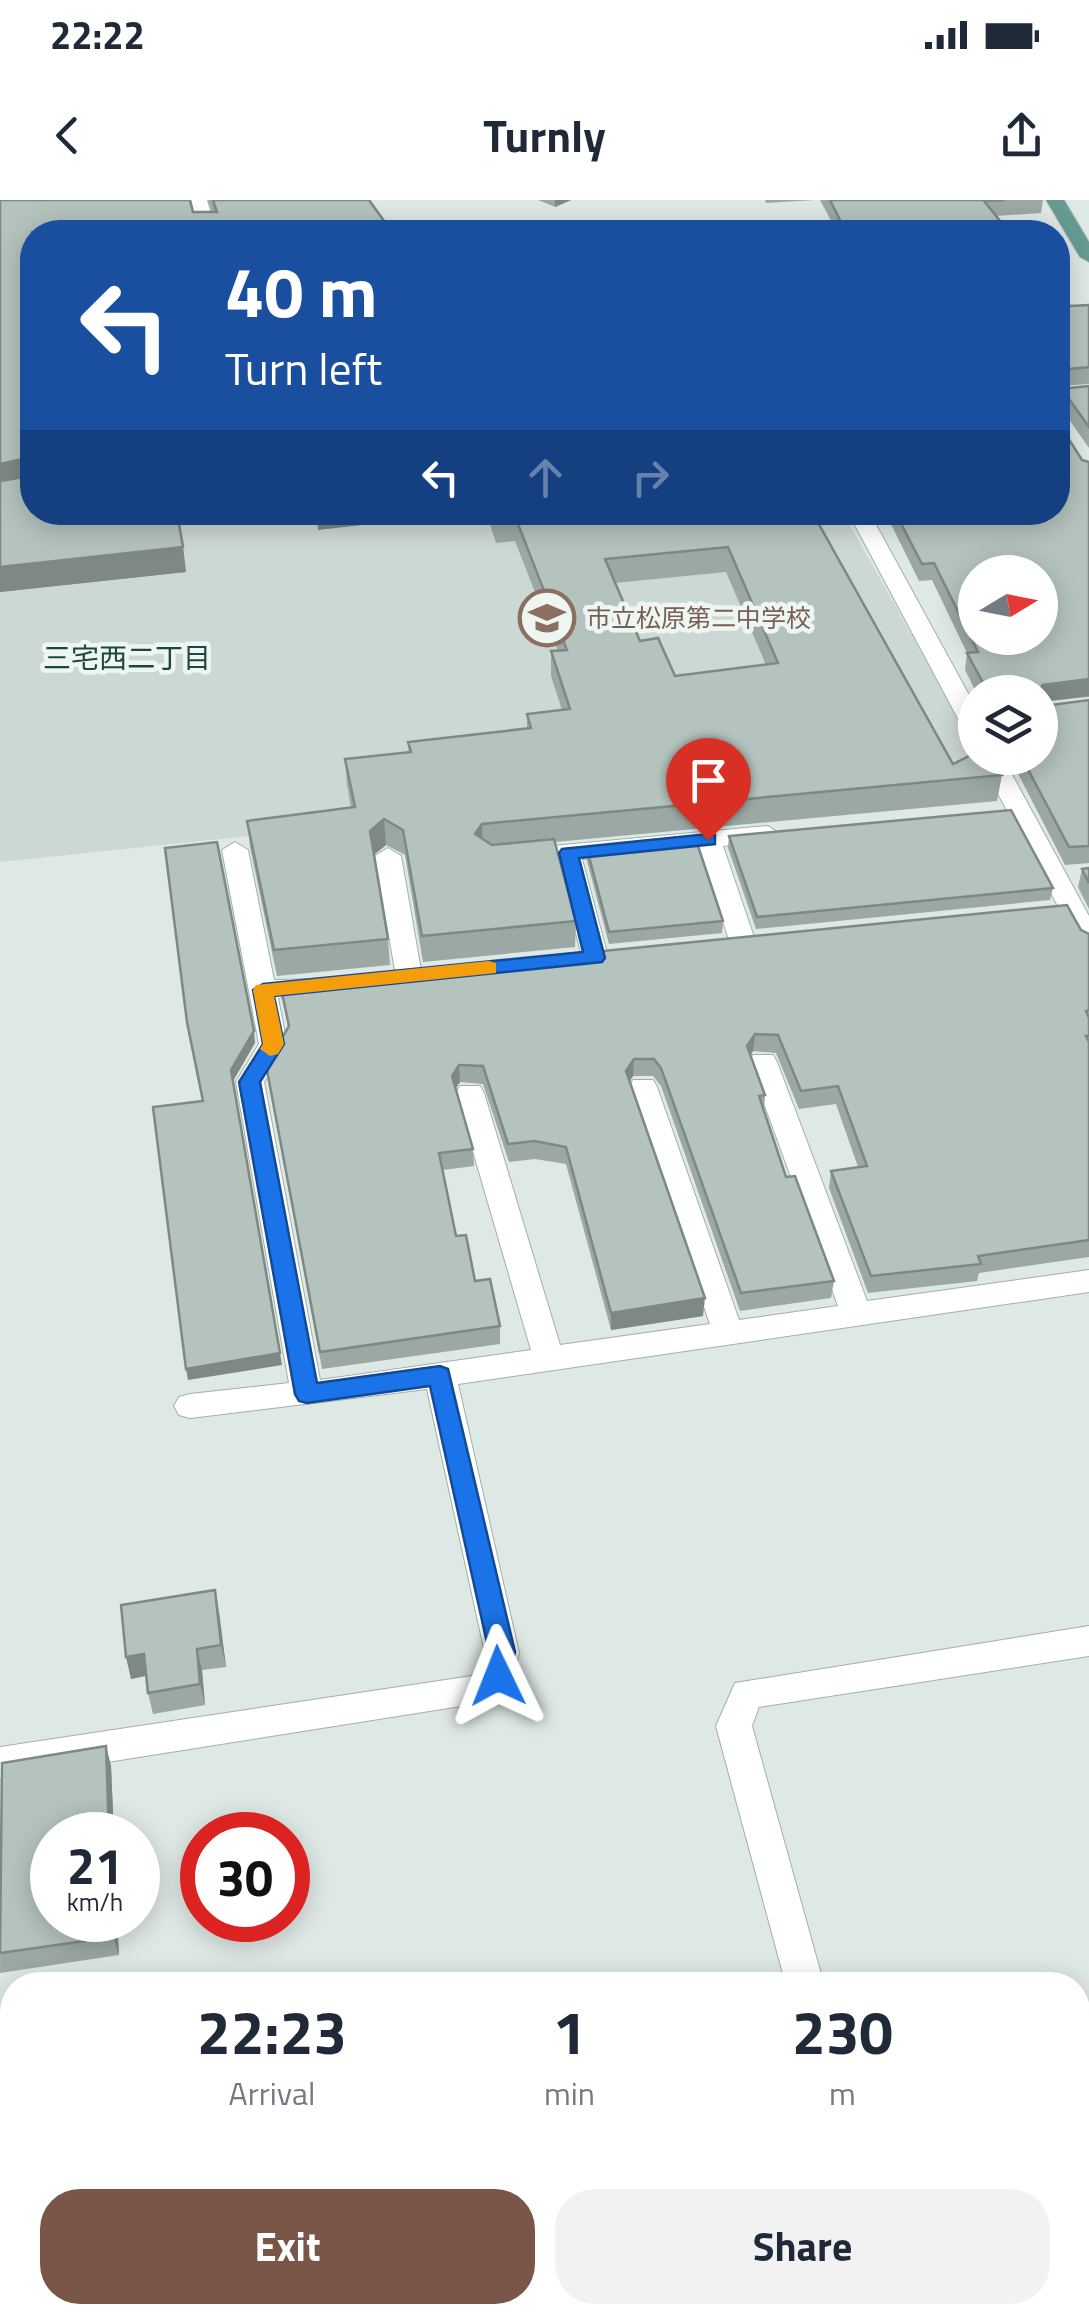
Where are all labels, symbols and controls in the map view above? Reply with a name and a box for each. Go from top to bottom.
text: 22:22 [50,6,145,64]
text: Turnly [483,101,606,169]
icon: back [40,108,95,163]
icon: share [994,108,1049,163]
text: 40 m [225,238,378,344]
icon: left [60,260,190,390]
text: Turn left [225,334,382,402]
icon: left [413,450,468,505]
icon: ahead [518,450,573,505]
icon: right [623,450,678,505]
north arrow [958,555,1058,655]
map controls [958,555,1058,775]
school or university icon: 市立松原第二中学校 [517,588,577,648]
place label: 市立松原第二中学校 [586,599,811,637]
district label: 三宅西二丁目 [43,636,211,679]
button: layers [958,675,1058,775]
pin [666,738,751,841]
icon: arrive [681,753,736,808]
position arrow [446,1624,550,1728]
speed limit sign: 30 [180,1812,310,1942]
text: 21 [67,1827,123,1903]
text: km/h [67,1883,123,1921]
text: 22:23 [197,1986,347,2077]
text: 1 [553,1986,586,2077]
text: 230 [792,1986,893,2077]
text: Arrival [229,2069,315,2117]
text: min [544,2069,595,2117]
text: m [829,2069,856,2117]
button: Exit [40,2189,535,2304]
button: Share [555,2189,1050,2304]

